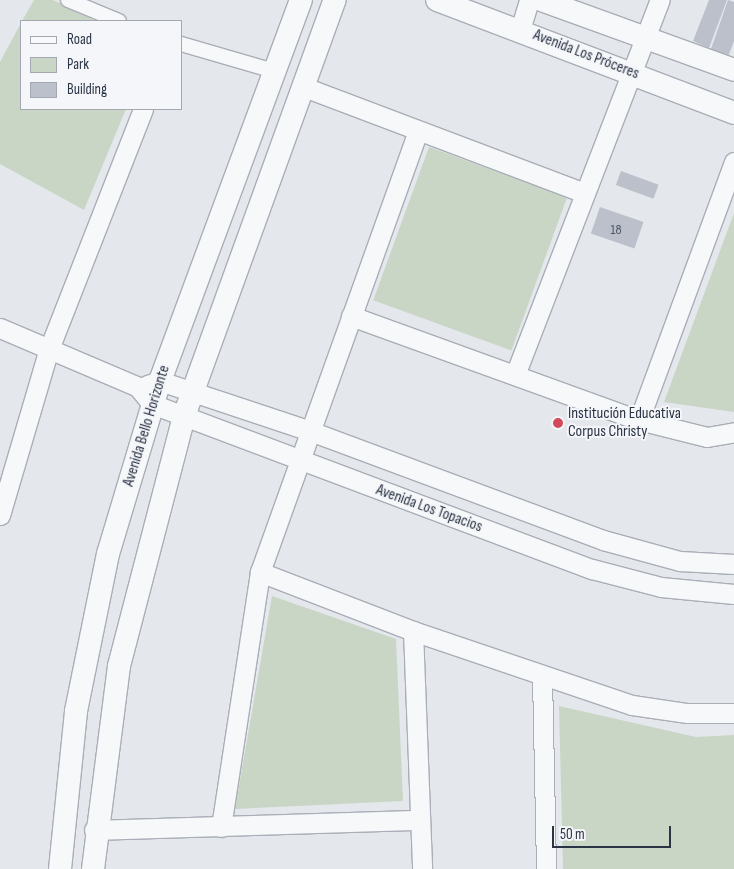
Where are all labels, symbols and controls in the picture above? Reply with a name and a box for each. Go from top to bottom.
legend [20,20,182,110]
street label: Avenida Los Próceres [530,26,642,84]
text: Road [67,30,92,49]
text: Park [67,55,89,74]
text: Building [67,80,107,99]
house number: 18 [610,222,622,238]
street label: Avenida Bello Horizonte [119,363,175,489]
place label: Institución Educativa Corpus Christy [568,404,681,442]
marker: Institución Educativa Corpus Christy [552,417,564,429]
street label: Avenida Los Topacios [373,481,485,537]
scale bar [554,816,673,848]
text: 50 m [560,825,585,844]

